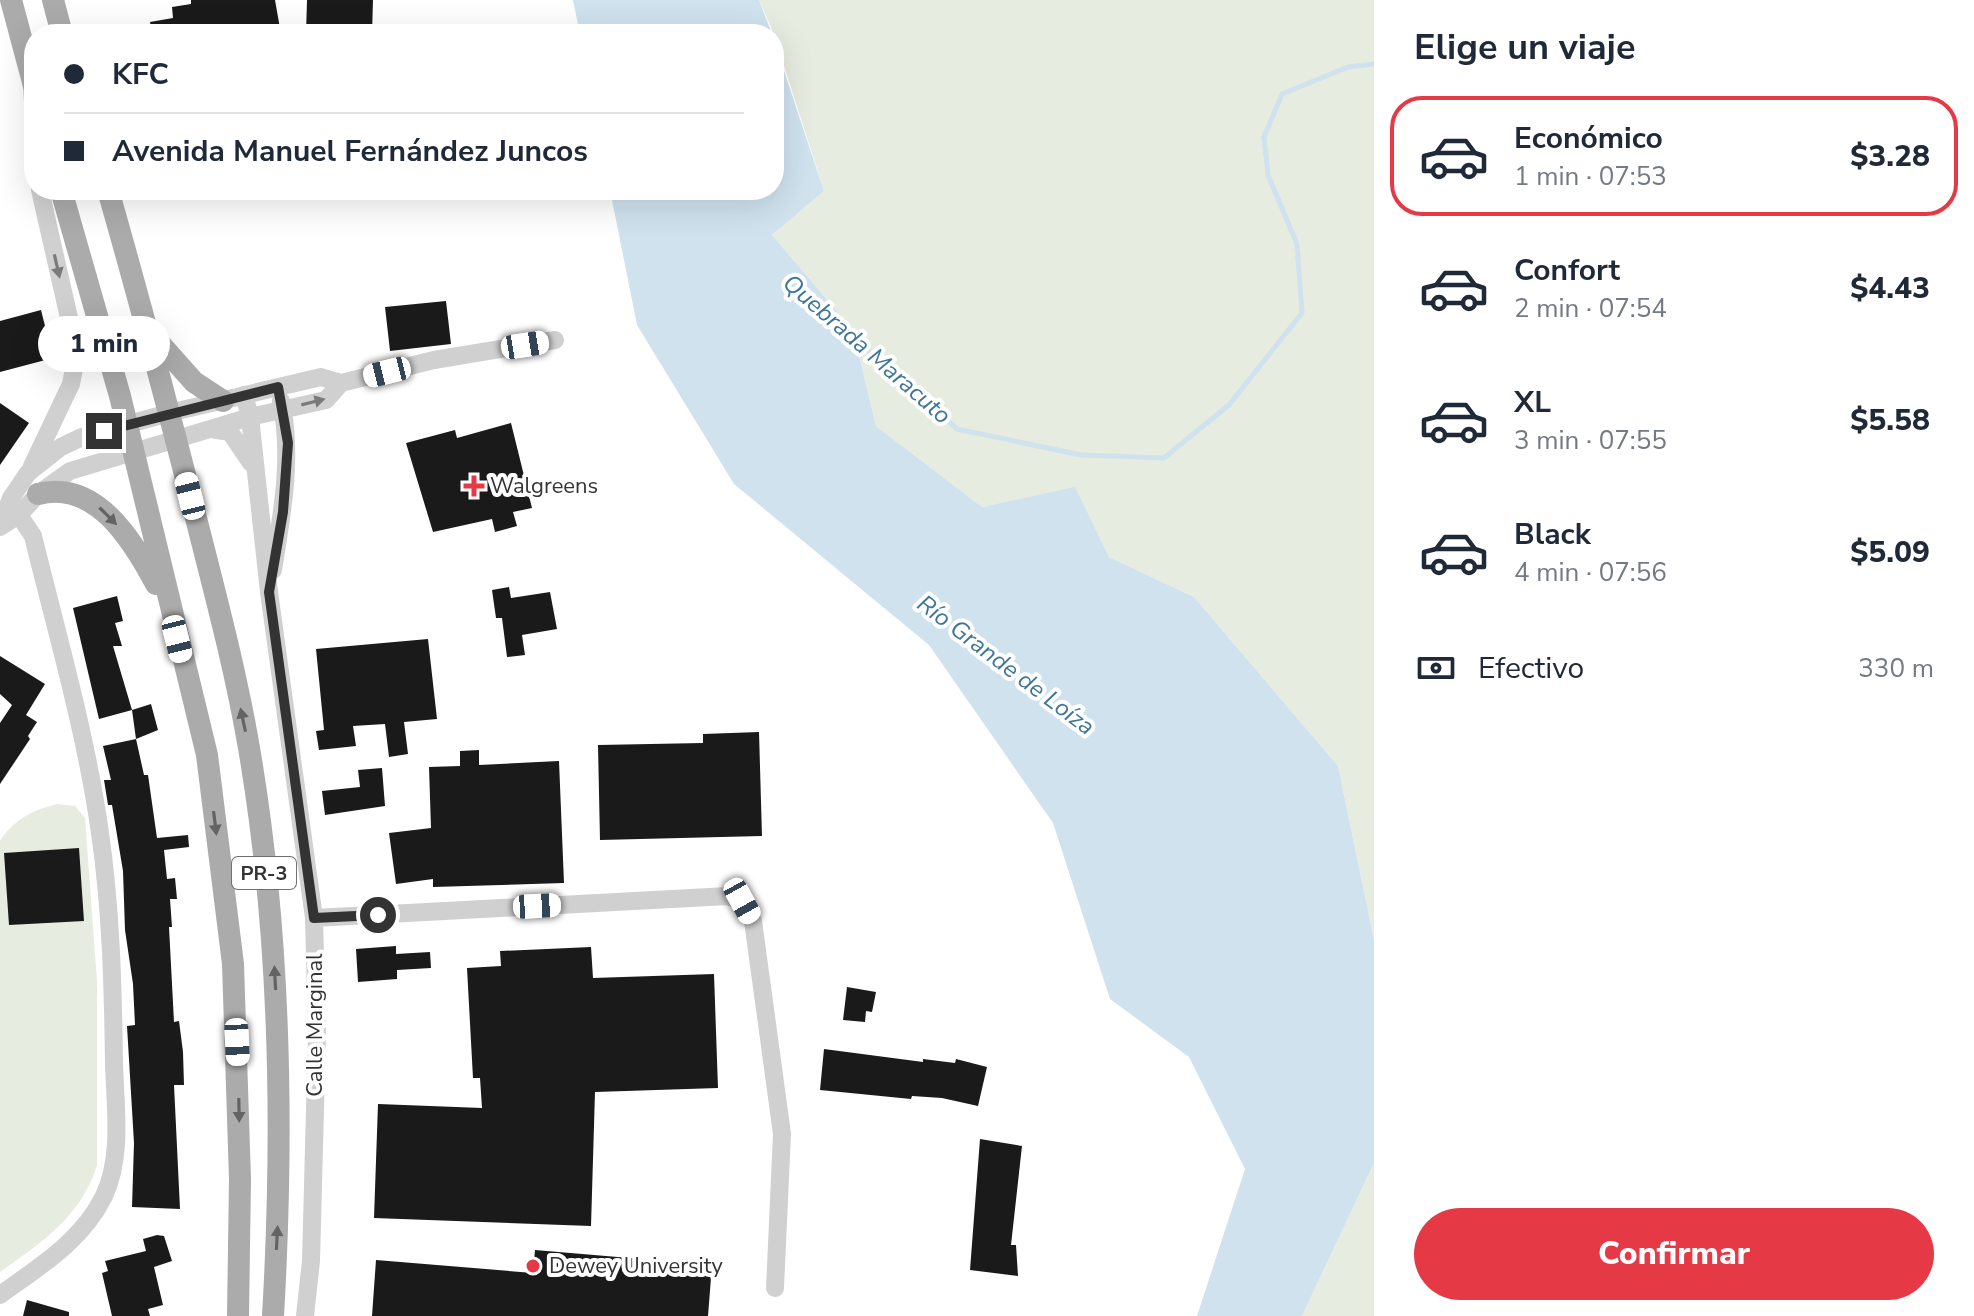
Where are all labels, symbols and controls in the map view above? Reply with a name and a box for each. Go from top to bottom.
text: Elige un viaje [1414,23,1635,72]
text: KFC [112,54,169,95]
text: Económico [1514,118,1663,159]
icon: car [1418,120,1490,192]
text: Avenida Manuel Fernández Juncos [112,131,588,172]
text: $3.28 [1850,136,1930,177]
text: 1 min · 07:53 [1514,159,1667,194]
text: Confort [1514,250,1620,291]
icon: car [1418,252,1490,324]
one-way arrow [51,254,64,279]
water label: Quebrada Maracuto [776,267,958,431]
text: $4.43 [1850,268,1930,309]
text: 2 min · 07:54 [1514,291,1667,326]
callout: 1 min [38,315,170,371]
text: 1 min [70,326,138,361]
car [499,329,551,361]
car [361,355,413,389]
text: XL [1514,382,1551,423]
icon: car [1418,384,1490,456]
one-way arrow [301,396,326,408]
text: $5.58 [1850,400,1930,441]
route end [86,413,122,449]
text: 3 min · 07:55 [1514,423,1667,458]
car [173,470,207,522]
place label: Walgreens [490,471,598,501]
marker: Walgreens [465,477,483,495]
one-way arrow [98,506,117,525]
text: Black [1514,514,1591,555]
icon: car [1418,516,1490,588]
text: $5.09 [1850,532,1930,573]
text: 4 min · 07:56 [1514,555,1667,590]
water label: Río Grande de Loíza [911,588,1101,742]
car [160,613,194,665]
icon: cash [1414,646,1458,690]
text: Efectivo [1478,648,1584,689]
text: 330 m [1858,651,1934,686]
one-way arrow [236,708,249,733]
one-way arrow [209,811,222,836]
road number: PR-3 [232,857,296,889]
car [720,874,764,928]
car [512,893,562,919]
route start [360,897,396,933]
street label: Calle Marginal [300,953,330,1097]
one-way arrow [268,965,281,990]
car [224,1017,250,1067]
one-way arrow [232,1098,245,1123]
button: Confirmar [1414,1208,1934,1300]
one-way arrow [271,1225,284,1250]
place label: Dewey University [549,1251,724,1281]
marker: Dewey University [524,1257,542,1275]

